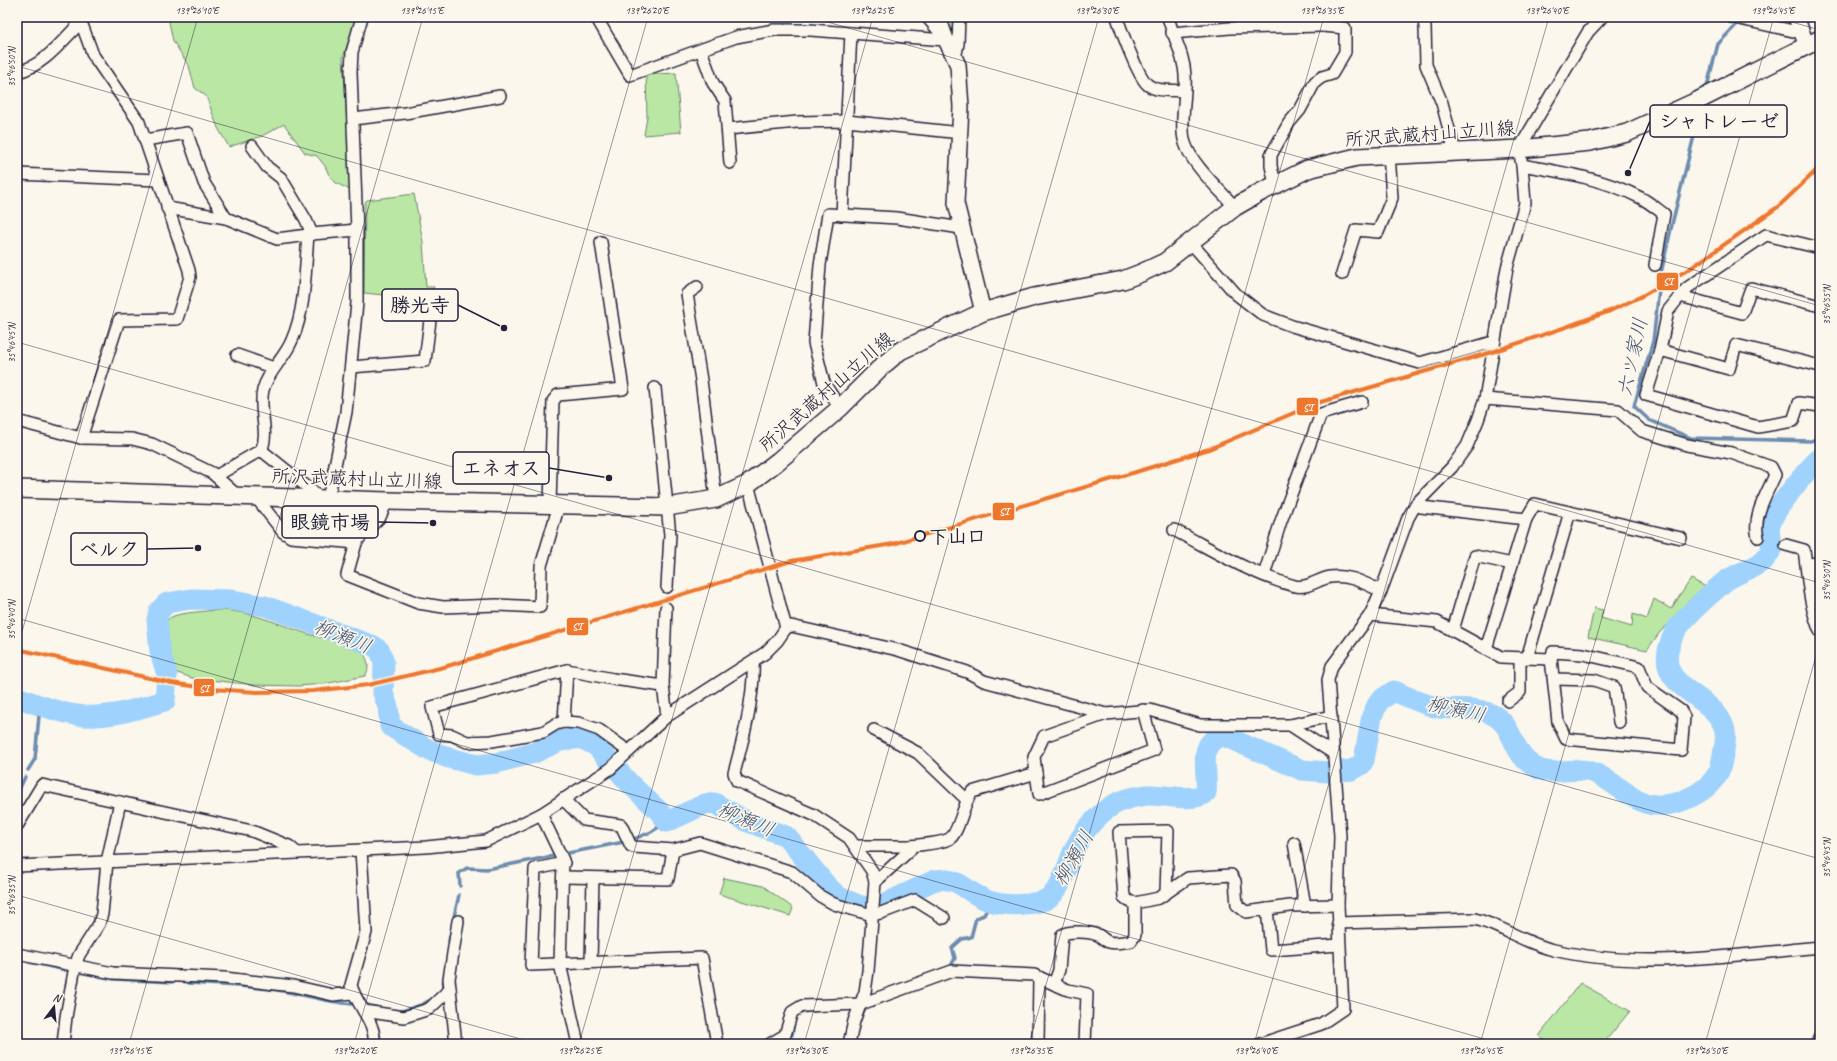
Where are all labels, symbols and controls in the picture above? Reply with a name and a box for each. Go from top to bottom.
text: 139°26'10"E [175,4,220,17]
text: 139°26'15"E [400,4,445,17]
text: 139°26'20"E [625,4,670,17]
text: 139°26'25"E [850,4,895,17]
text: 139°26'30"E [1075,4,1120,17]
text: 139°26'35"E [1300,4,1345,17]
text: 139°26'40"E [1525,4,1570,17]
text: 139°26'45"E [1751,4,1796,17]
text: 35°46'50"N [5,45,18,87]
callout: シャトレーゼ [1650,105,1787,137]
text: シャトレーゼ [1659,109,1779,134]
street label: 所沢武蔵村山立川線 [1344,116,1516,152]
line badge: SI [1656,272,1679,291]
text: SI [1663,274,1676,288]
text: 35°46'55"N [1820,283,1833,325]
callout: 勝光寺 [382,289,458,321]
text: 勝光寺 [390,293,450,318]
water label: 六ツ家川 [1612,315,1653,399]
text: 35°46'45"N [5,321,18,363]
street label: 所沢武蔵村山立川線 [754,327,899,457]
line badge: SI [1296,397,1319,416]
text: SI [1303,400,1316,414]
callout: エネオス [453,452,549,484]
text: エネオス [462,456,540,481]
street label: 所沢武蔵村山立川線 [271,464,443,494]
line badge: SI [992,502,1015,521]
text: SI [999,504,1012,518]
callout: 眼鏡市場 [282,506,378,538]
text: 眼鏡市場 [290,510,370,535]
place label: 下山口 [929,525,986,549]
marker: 下山口 [914,530,926,542]
callout: ベルク [71,533,147,565]
text: ベルク [79,537,139,562]
text: 35°46'50"N [1820,559,1833,601]
text: 35°46'40"N [5,598,18,640]
water label: 柳瀬川 [310,614,375,659]
line badge: SI [566,617,589,636]
text: SI [572,619,585,633]
line badge: SI [193,678,215,697]
text: SI [199,681,212,695]
water label: 柳瀬川 [1424,691,1488,728]
water label: 柳瀬川 [713,796,778,843]
water label: 柳瀬川 [1048,826,1099,890]
text: 35°46'45"N [1820,836,1833,878]
text: 35°46'35"N [5,874,18,916]
north arrow [34,987,74,1027]
text: N [52,990,64,1006]
text: 139°26'15"E [108,1044,153,1057]
text: 139°26'20"E [333,1044,378,1057]
text: 139°26'25"E [558,1044,603,1057]
text: 139°26'30"E [784,1044,829,1057]
text: 139°26'35"E [1009,1044,1054,1057]
text: 139°26'40"E [1234,1044,1279,1057]
text: 139°26'45"E [1459,1044,1504,1057]
text: 139°26'50"E [1684,1044,1729,1057]

